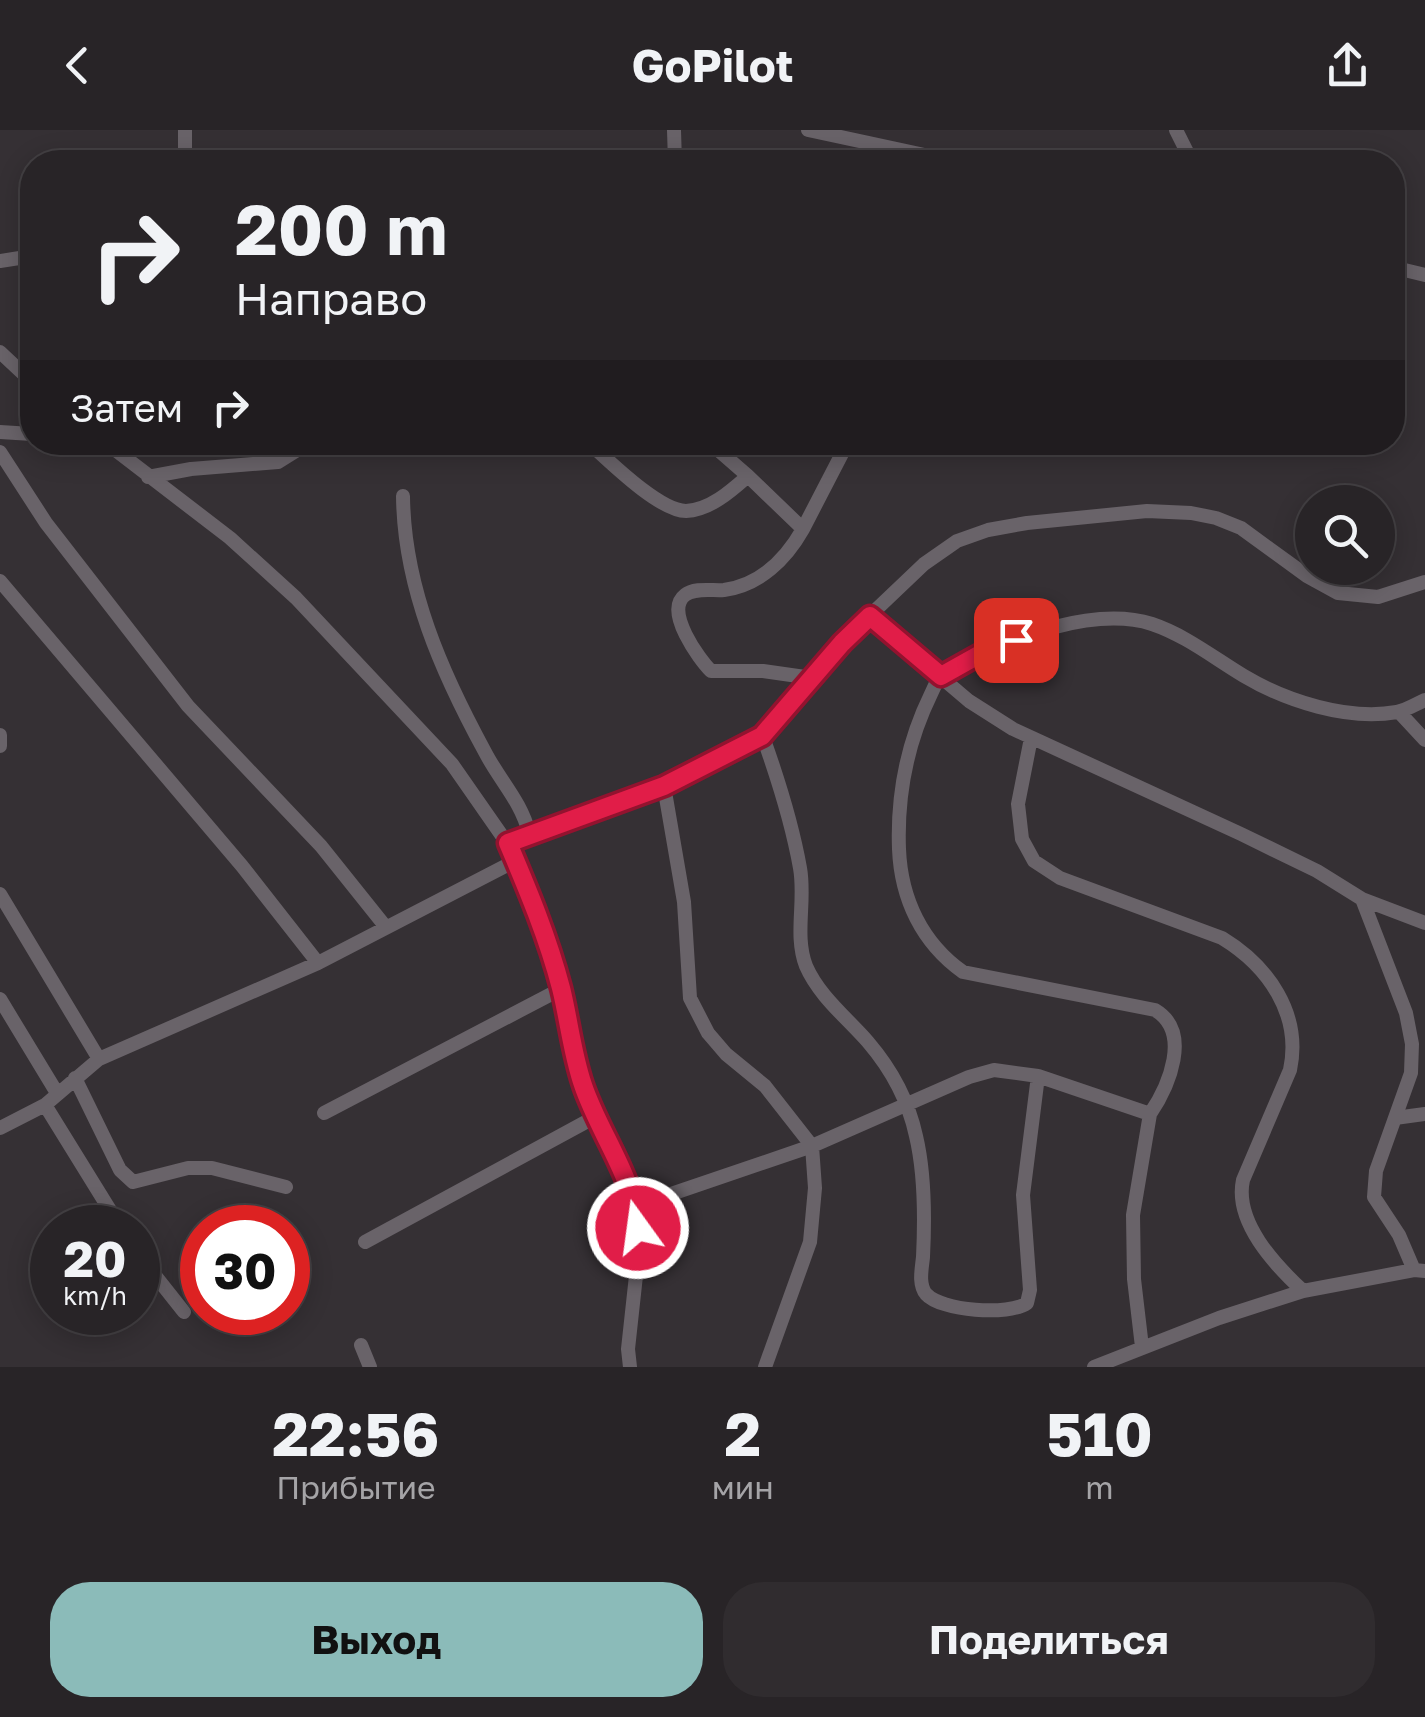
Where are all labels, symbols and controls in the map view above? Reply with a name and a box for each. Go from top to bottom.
icon: back [50,38,105,93]
text: GoPilot [631,38,794,92]
icon: share [1320,38,1375,93]
text: 200 m [235,186,447,270]
icon: right [70,190,200,320]
text: Направо [235,271,427,325]
icon: right [203,380,258,435]
text: Затем [70,385,183,430]
map controls [1295,485,1395,585]
button: search [1295,485,1395,585]
pin [974,598,1059,683]
icon: arrive [989,613,1044,668]
position arrow [586,1176,690,1280]
speed limit sign: 30 [180,1205,310,1335]
text: 20 [63,1228,126,1288]
text: km/h [63,1280,127,1311]
text: 22:56 [272,1397,439,1469]
text: 2 [724,1397,761,1469]
text: 510 [1046,1397,1153,1469]
text: Прибытие [276,1468,436,1506]
text: мин [712,1468,774,1506]
text: m [1085,1468,1114,1506]
button: Выход [50,1582,703,1697]
button: Поделиться [723,1582,1375,1697]

